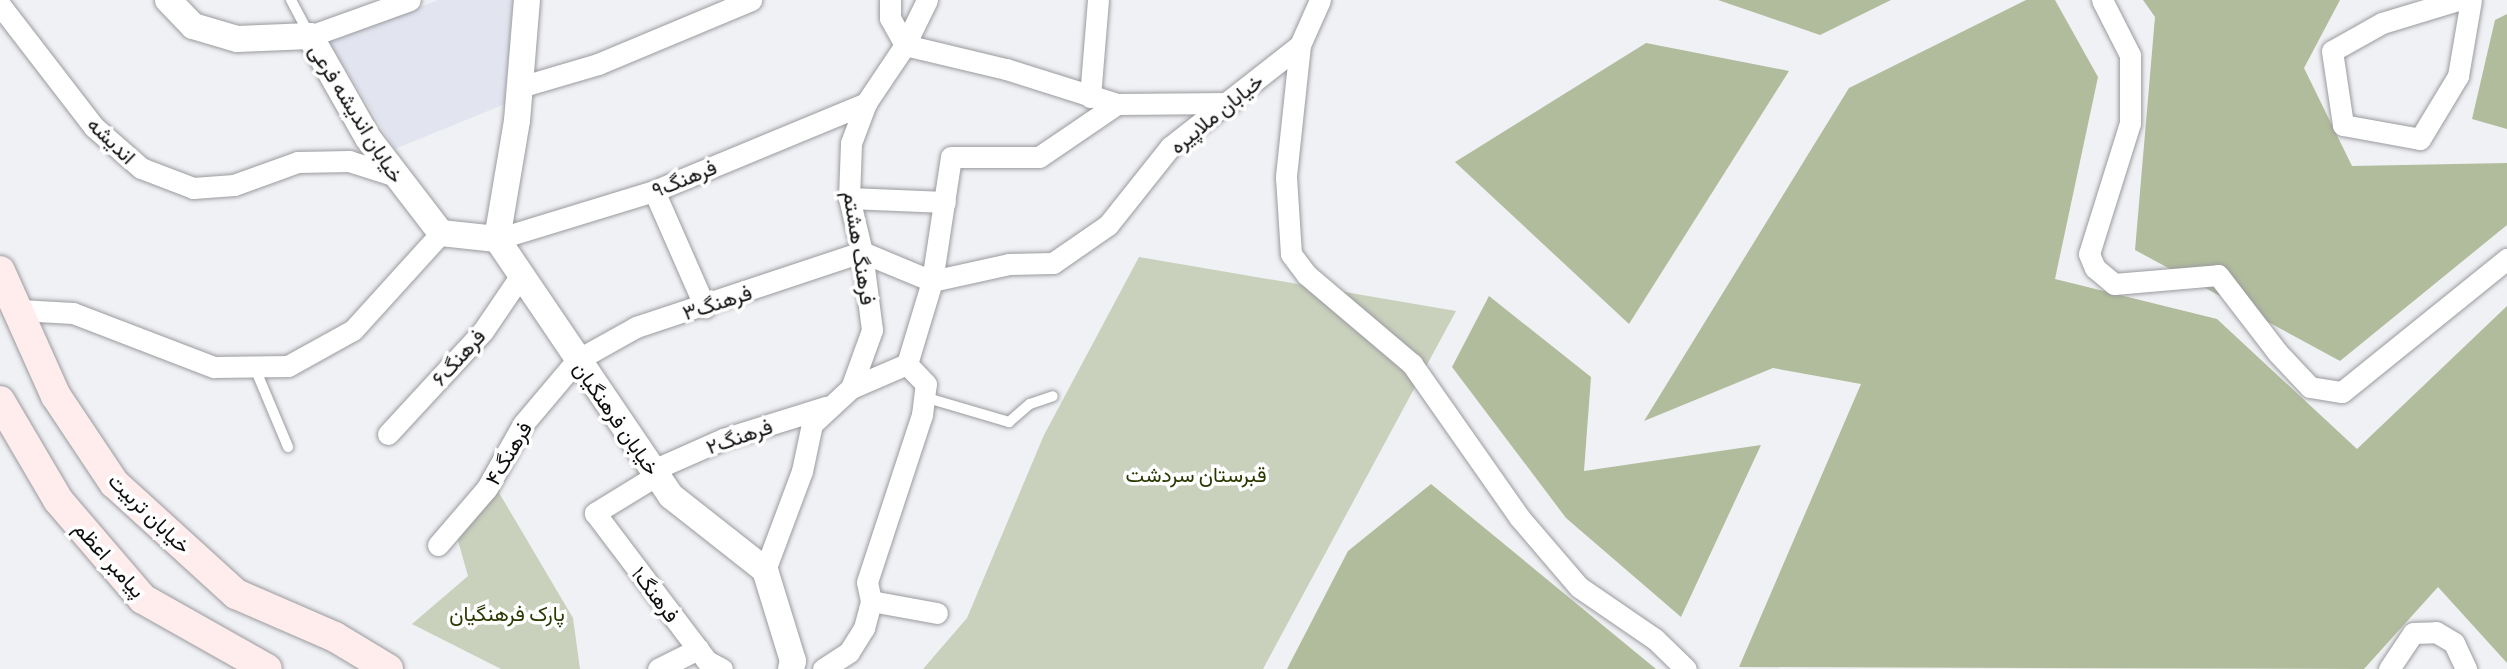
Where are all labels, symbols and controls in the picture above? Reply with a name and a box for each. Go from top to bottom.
street label: خیابان اندیشه فرعی [304,39,410,187]
street label: خیابان ملاپیره [1164,68,1268,158]
street label: اندیشه [83,111,141,169]
street label: فرهنگ۹ [648,154,720,202]
street label: فرهنگ هشتم [839,189,881,307]
street label: فرهنگ۳ [679,279,755,325]
street label: فرهنگ۶ [426,323,490,391]
street label: خیابان فرهنگیان [569,356,665,480]
street label: فرهنگ۲ [703,413,775,459]
street label: فرهنگ۴ [479,417,537,489]
park label: قبرستان سردشت [1125,461,1267,487]
street label: خیابان تربیت [104,468,196,558]
street label: پیامبر اعظم [69,515,151,603]
street label: فرهنگ۱ [627,561,685,627]
park label: پارک فرهنگیان [449,600,565,626]

